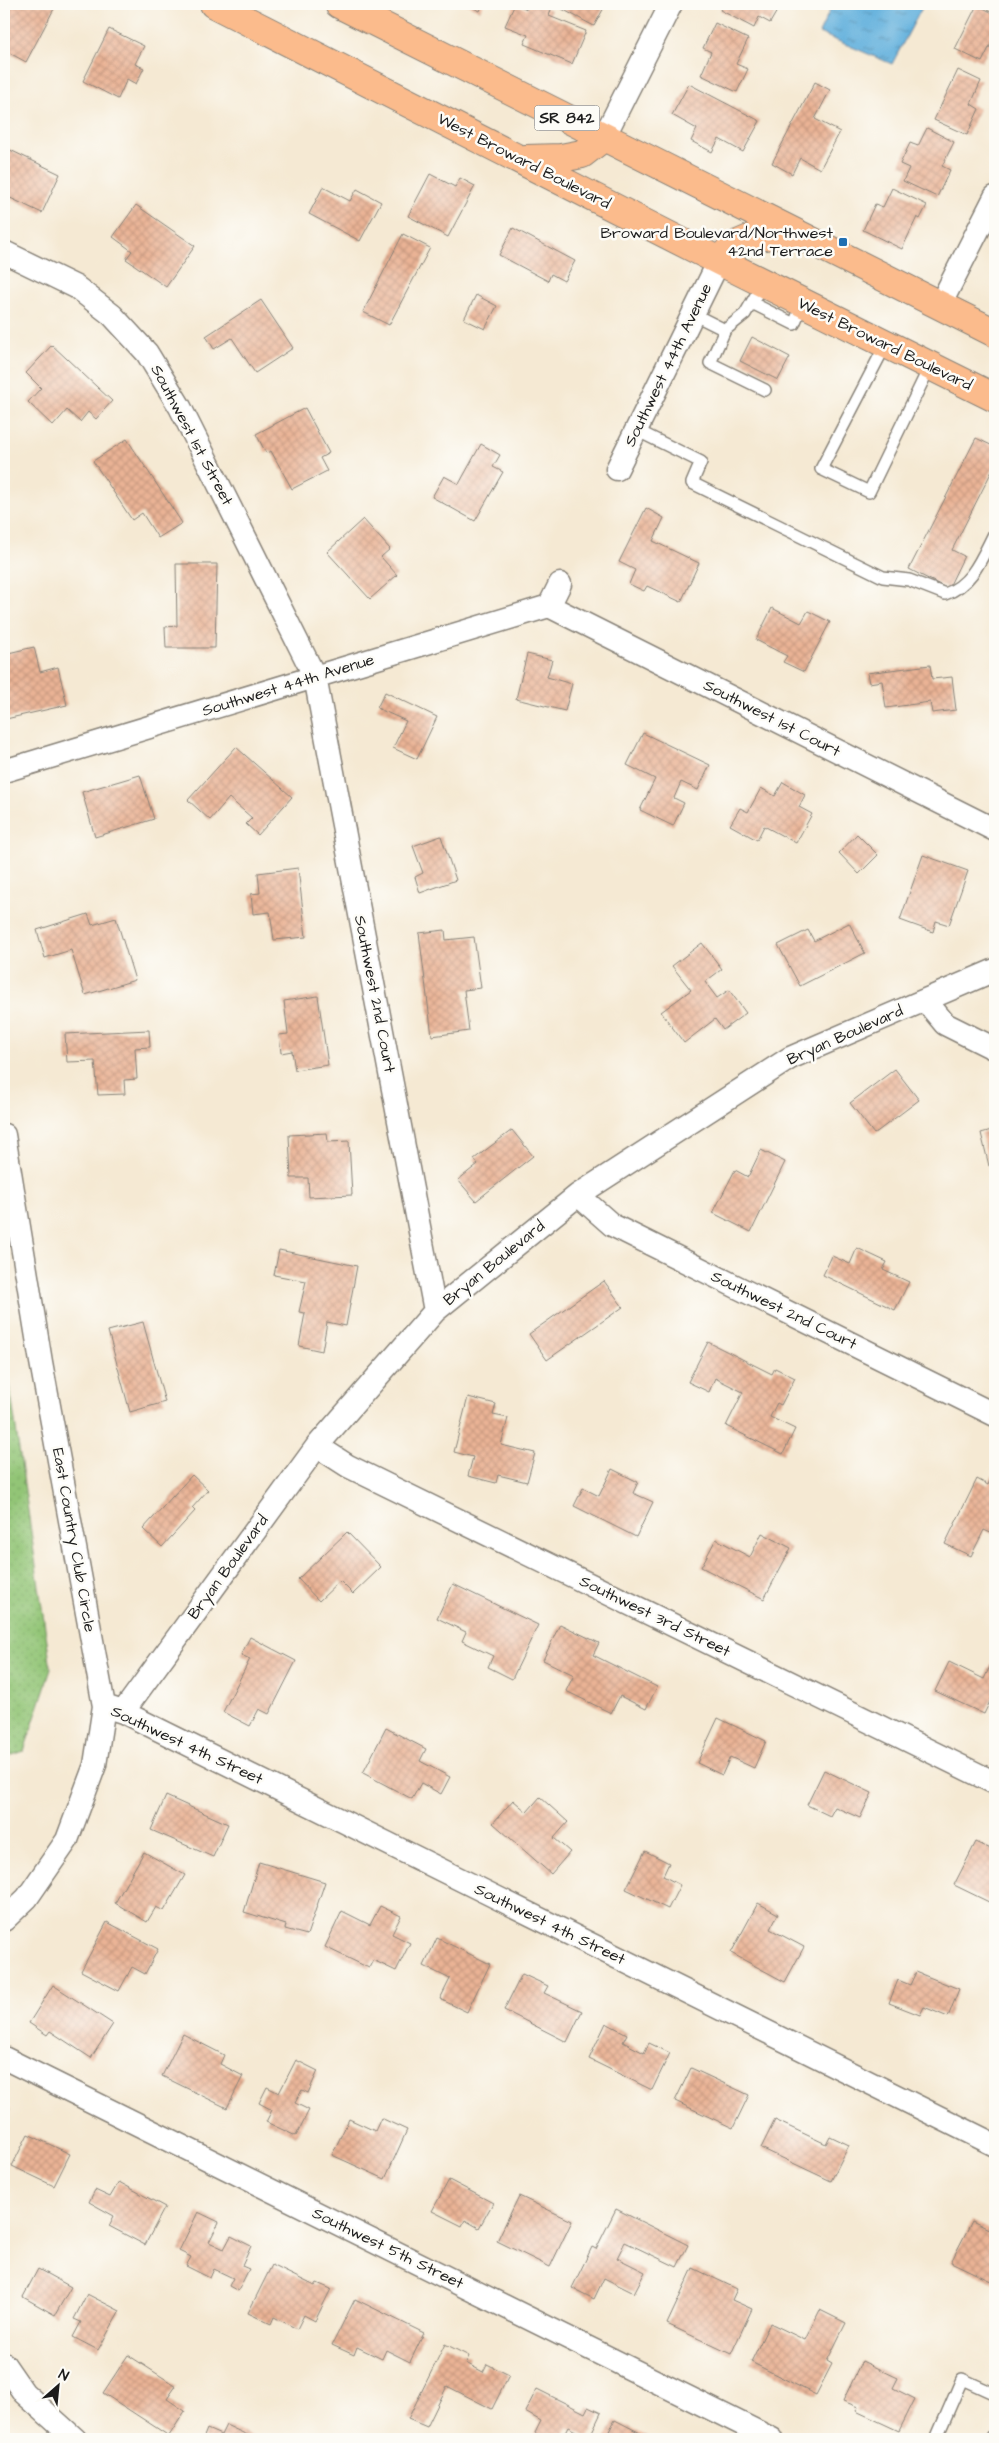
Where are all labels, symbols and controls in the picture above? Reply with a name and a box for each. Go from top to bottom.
road number: SR 842 [534,106,600,130]
street label: West Broward Boulevard [434,108,614,214]
place label: Broward Boulevard/Northwest 42nd Terrace [601,222,834,262]
marker: Broward Boulevard/Northwest 42nd Terrace [837,236,849,248]
street label: Southwest 44th Avenue [619,279,717,450]
street label: West Broward Boulevard [794,292,976,396]
street label: Southwest 1st Street [146,361,239,510]
street label: Southwest 44th Avenue [199,648,377,722]
street label: Southwest 1st Court [700,674,845,762]
street label: Southwest 2nd Court [349,913,401,1075]
street label: Bryan Boulevard [784,1000,907,1071]
street label: Bryan Boulevard [439,1215,550,1312]
street label: Southwest 2nd Court [707,1265,861,1355]
street label: East Country Club Circle [46,1446,101,1634]
street label: Bryan Boulevard [182,1510,274,1624]
street label: Southwest 3rd Street [576,1570,735,1662]
street label: Southwest 4th Street [107,1700,267,1790]
street label: Southwest 4th Street [471,1878,630,1970]
street label: Southwest 5th Street [309,2202,468,2294]
north arrow [32,2360,82,2410]
text: N [55,2364,72,2386]

